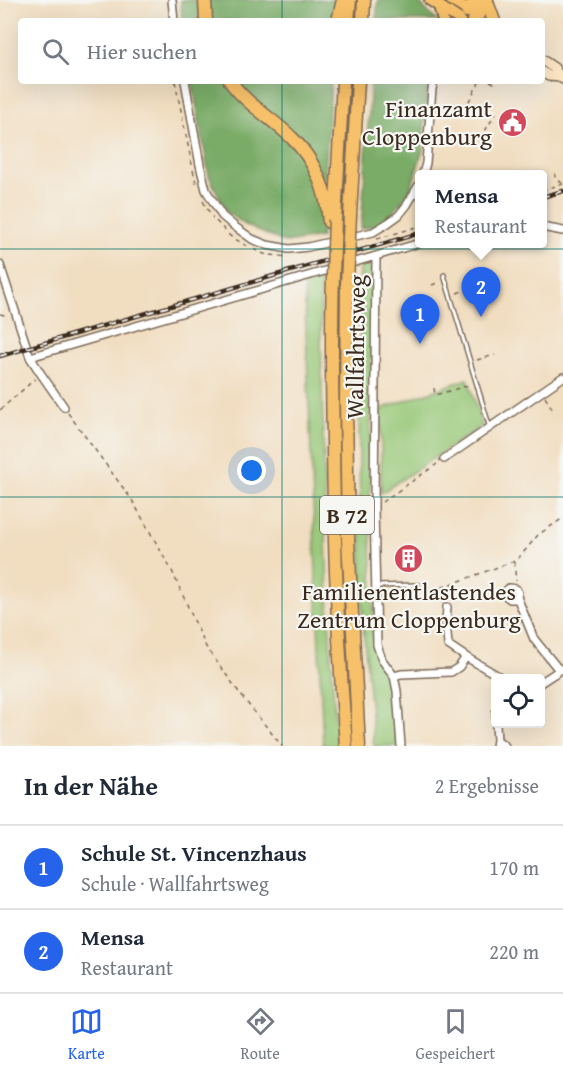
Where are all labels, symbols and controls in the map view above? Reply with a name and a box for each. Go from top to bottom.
search box [18,18,545,84]
icon: search [39,35,72,68]
text: Hier suchen [87,35,197,67]
place label: Finanzamt Cloppenburg [362,91,493,154]
public building icon: Finanzamt Cloppenburg [497,107,529,139]
popup [415,170,547,248]
text: Mensa [435,179,498,211]
text: Restaurant [435,211,527,240]
pin: 2 [462,268,500,317]
street label: Wallfahrtsweg [337,274,374,420]
pin: 1 [400,294,440,344]
your location [237,456,266,485]
road number: B 72 [320,496,374,534]
building icon: Familienentlastendes Zentrum Cloppenburg [393,543,425,575]
place label: Familienentlastendes Zentrum Cloppenburg [297,574,521,637]
map controls [491,674,545,728]
button: locate [491,674,545,728]
text: In der Nähe [24,766,158,805]
text: 2 Ergebnisse [435,771,539,800]
text: Schule St. Vincenzhaus [81,837,307,869]
text: 1 [38,853,49,882]
text: 170 m [489,853,539,882]
text: Schule · Wallfahrtsweg [81,869,269,898]
text: Mensa [81,921,144,953]
text: 2 [38,937,49,966]
text: 220 m [489,937,539,966]
text: Restaurant [81,953,173,982]
tab: Karte [68,1005,105,1065]
tab: Route [241,1005,280,1065]
tab: Gespeichert [416,1005,495,1065]

